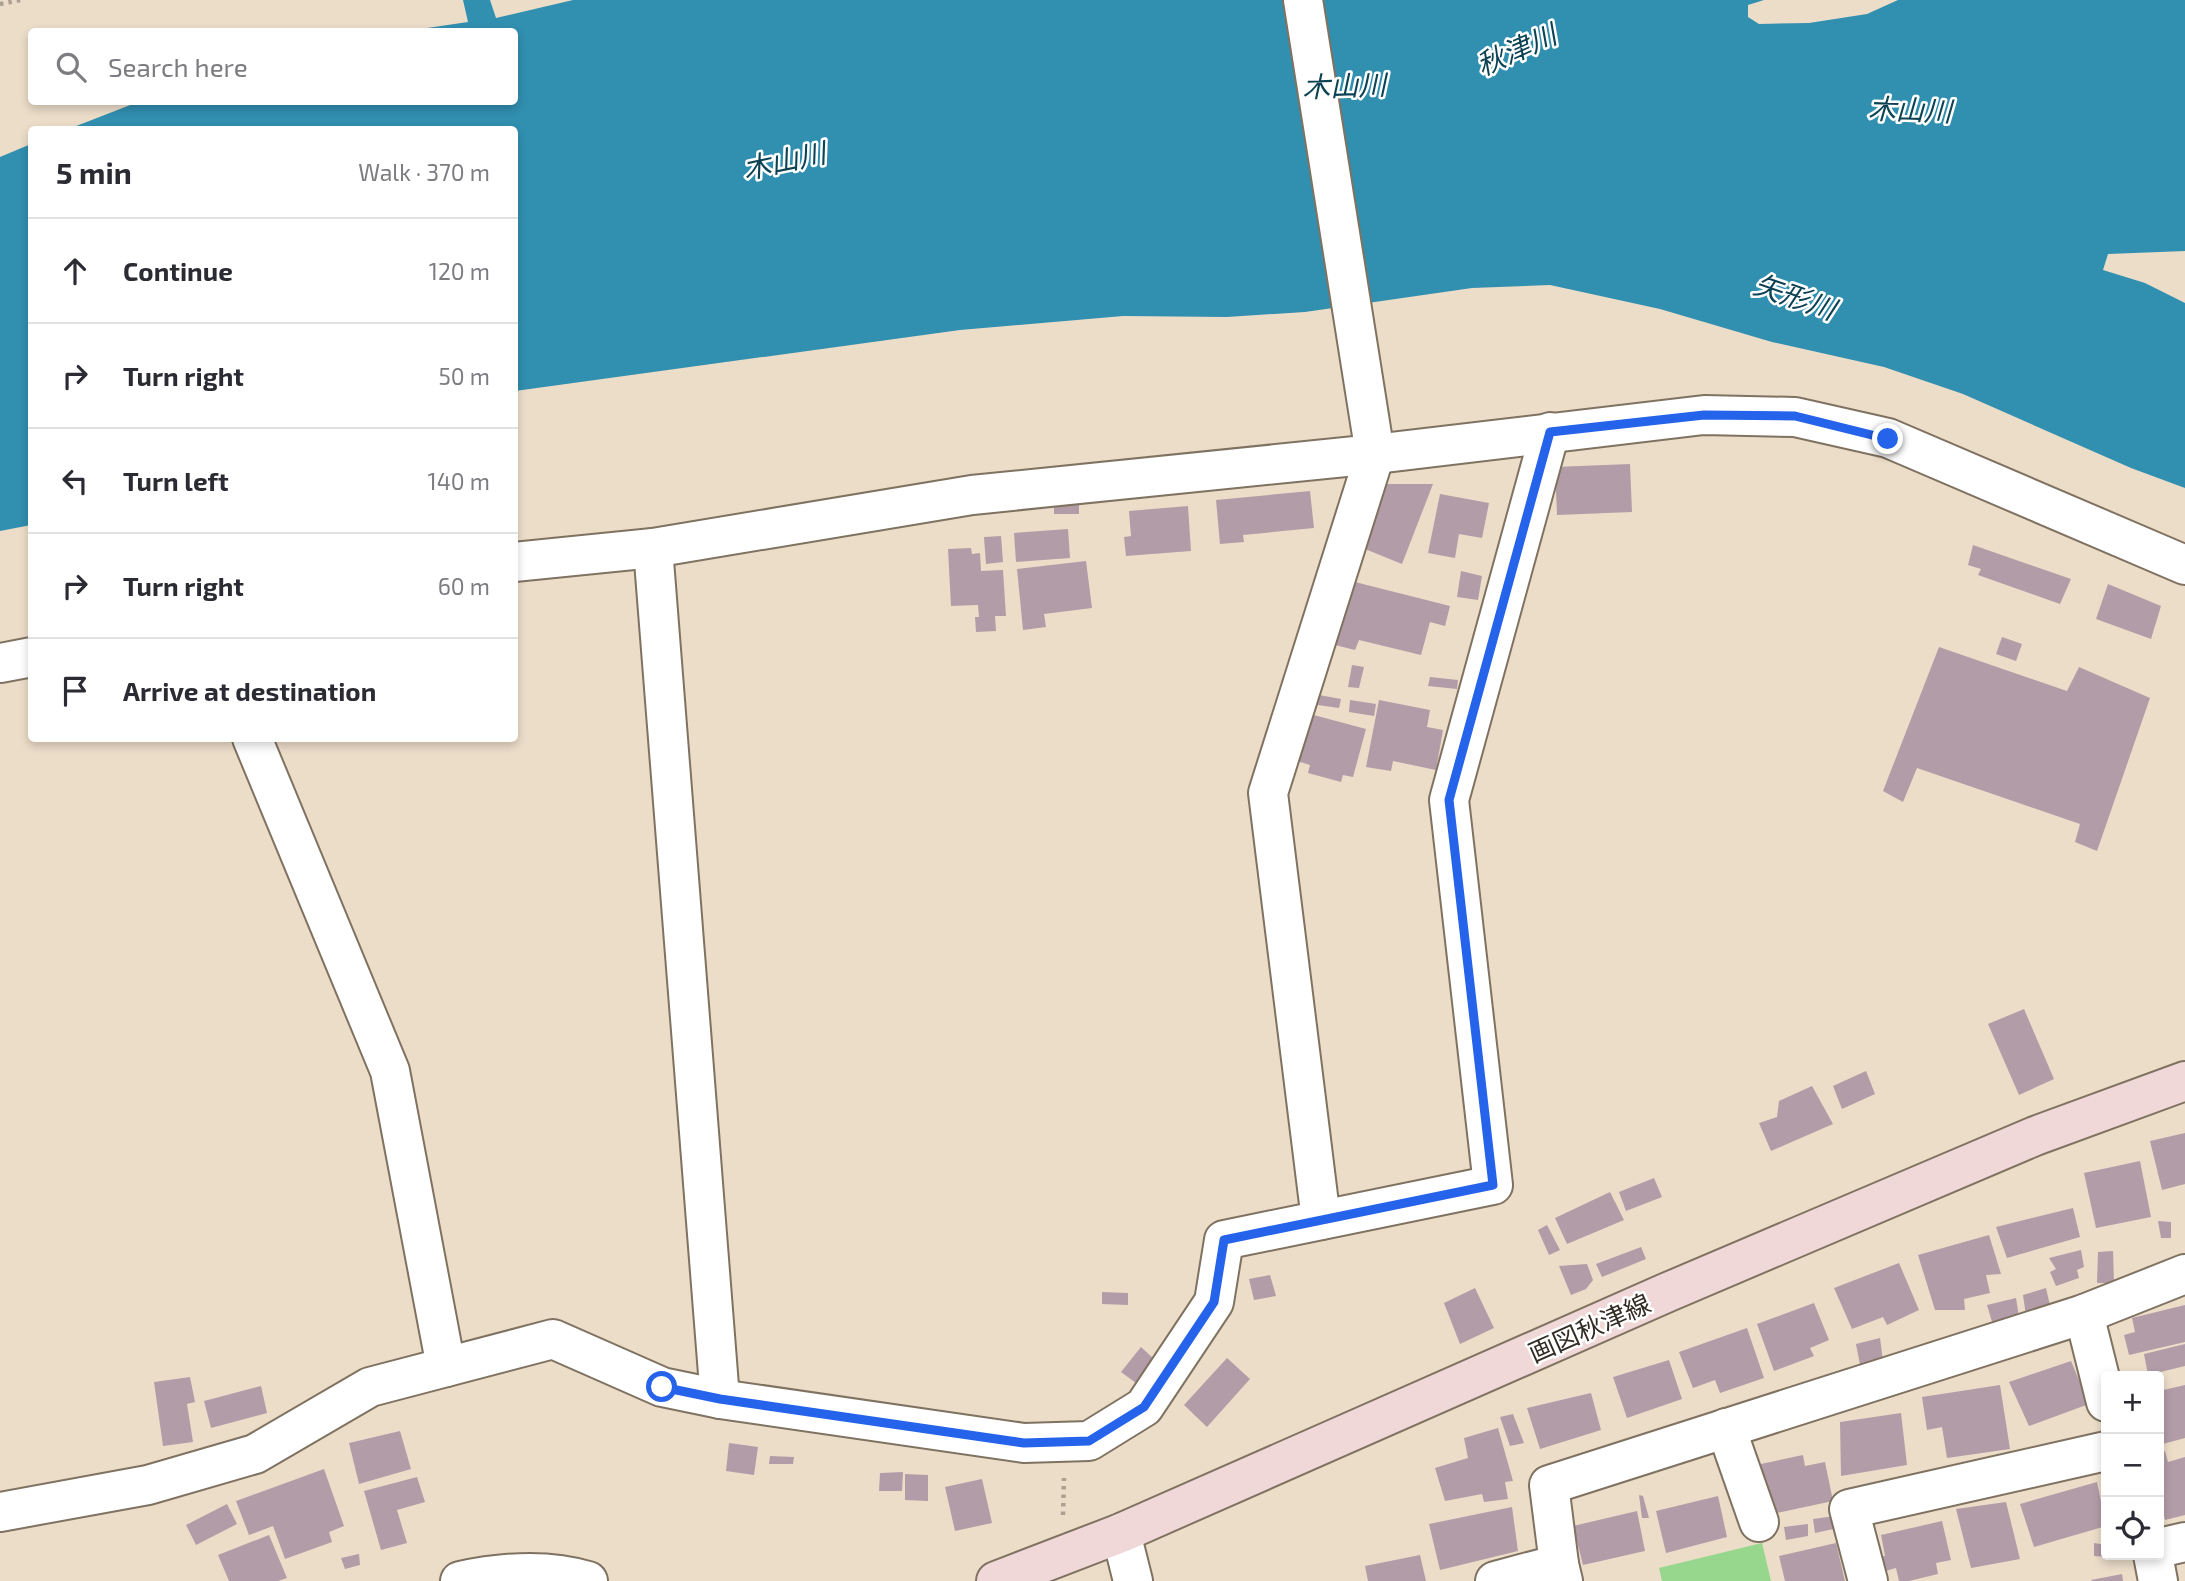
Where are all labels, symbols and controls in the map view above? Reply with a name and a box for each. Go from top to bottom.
water label: 秋津川 [1471,15,1564,82]
search box [28,28,518,105]
icon: search [52,48,90,86]
text: Search here [108,51,248,82]
water label: 木山川 [1301,66,1390,103]
water label: 木山川 [1867,91,1956,128]
water label: 木山川 [739,134,832,185]
text: 5 min [56,154,132,190]
text: Walk · 370 m [358,158,490,186]
icon: ahead [56,252,94,290]
text: Continue [123,255,233,286]
text: 120 m [429,257,490,285]
water label: 矢形川 [1750,266,1843,327]
icon: right [56,357,94,395]
text: Turn right [123,360,244,391]
text: 50 m [439,362,490,390]
route end [1872,423,1903,454]
icon: left [56,462,94,500]
text: Turn left [123,465,229,496]
text: 140 m [428,467,490,495]
icon: right [56,567,94,605]
text: Turn right [123,570,244,601]
text: 60 m [438,572,490,600]
icon: arrive [56,672,94,710]
text: Arrive at destination [123,675,376,706]
street label: 画図秋津線 [1523,1286,1655,1368]
route start [646,1371,677,1402]
map controls [2101,1371,2164,1560]
button: + [2101,1371,2164,1434]
button: − [2101,1434,2164,1497]
button: locate [2101,1497,2164,1560]

